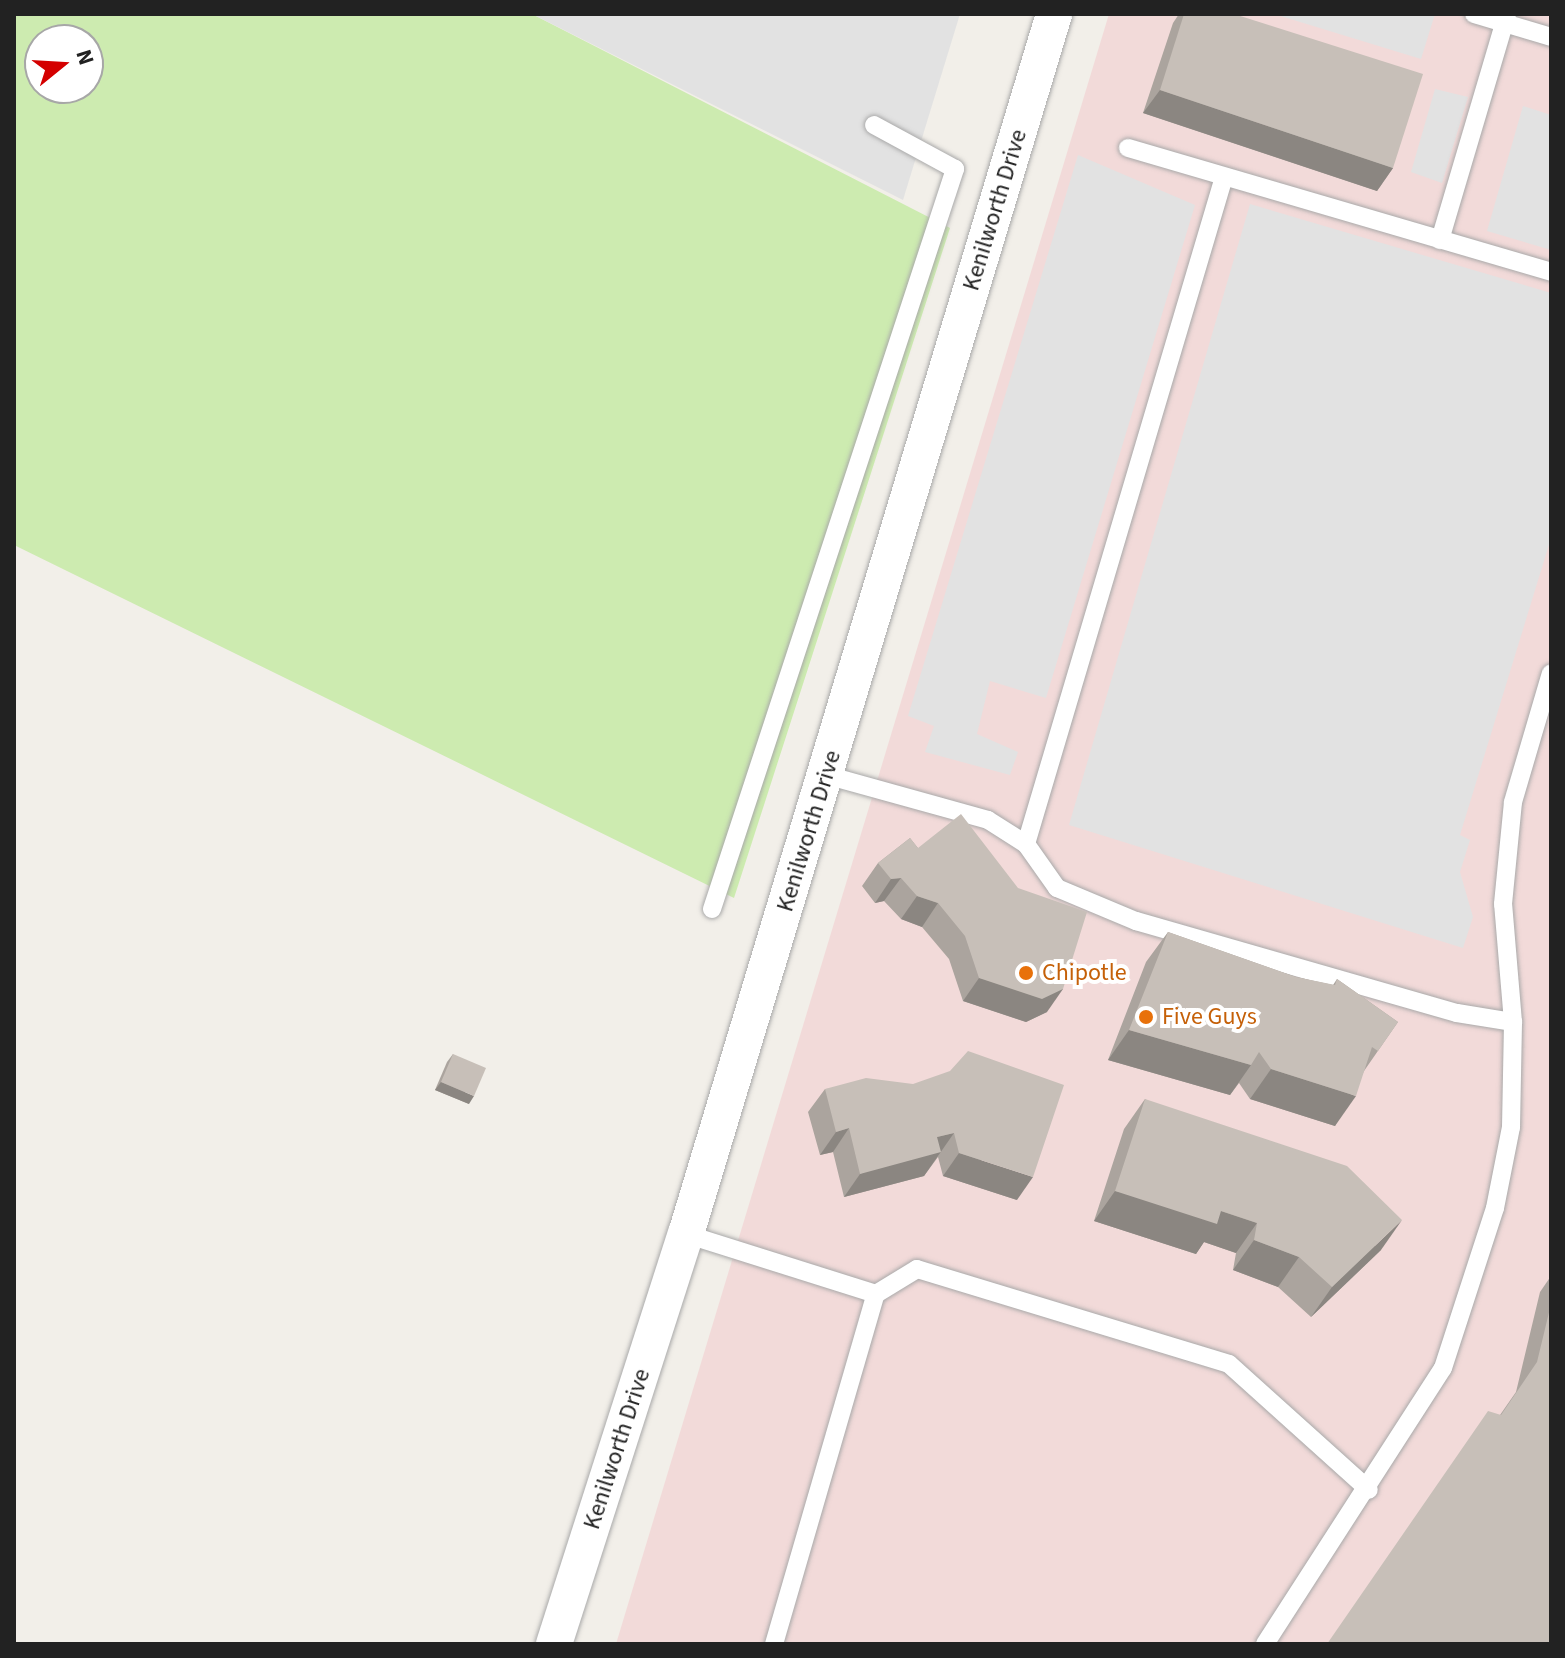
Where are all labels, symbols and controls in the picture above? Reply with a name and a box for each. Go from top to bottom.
north arrow [24,24,104,104]
text: N [67,45,102,69]
street label: Kenilworth Drive [957,126,1033,294]
street label: Kenilworth Drive [771,747,847,915]
place label: Chipotle [1042,959,1127,987]
marker: Chipotle [1017,964,1035,982]
place label: Five Guys [1162,1003,1257,1031]
marker: Five Guys [1137,1008,1155,1026]
street label: Kenilworth Drive [577,1365,657,1533]

